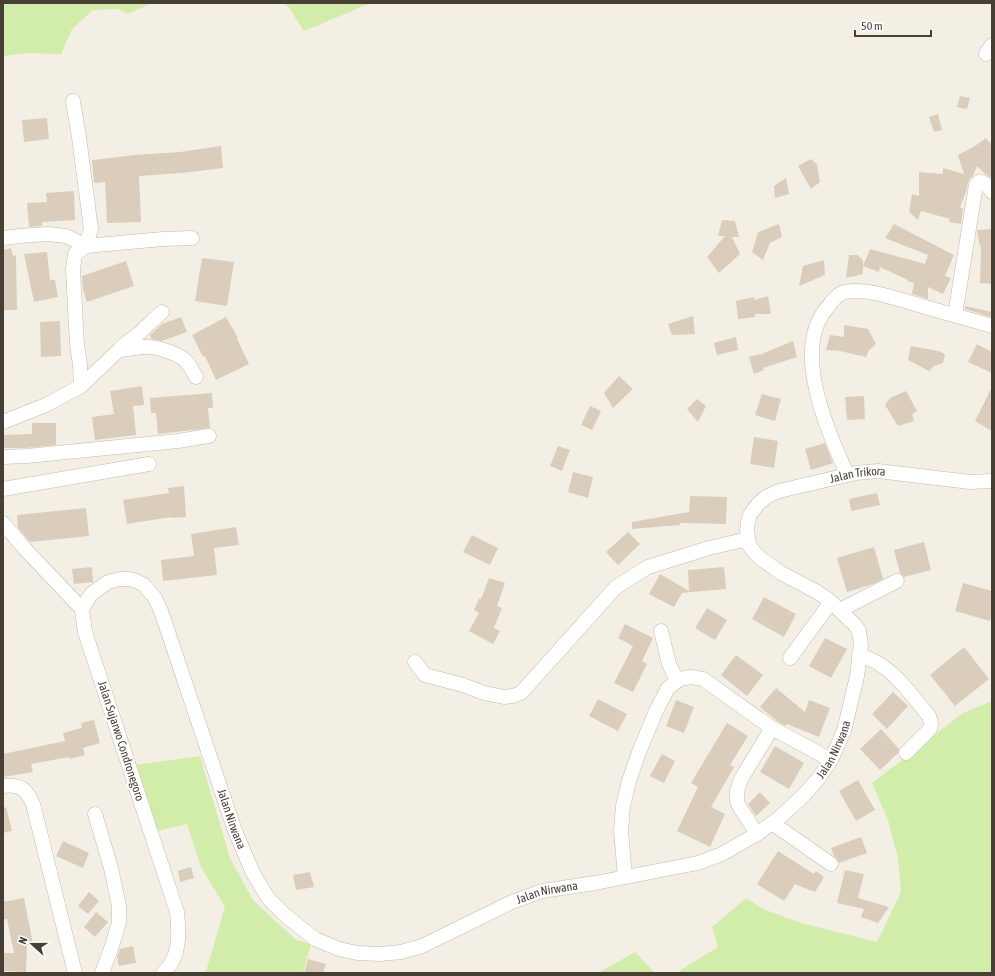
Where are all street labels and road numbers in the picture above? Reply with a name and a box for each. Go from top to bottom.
street label: Jalan Trikora [829,464,886,486]
street label: Jalan Sujarwo Condronegoro [95,679,147,803]
street label: Jalan Nirwana [813,719,853,781]
street label: Jalan Nirwana [214,787,249,851]
street label: Jalan Nirwana [514,879,579,907]

